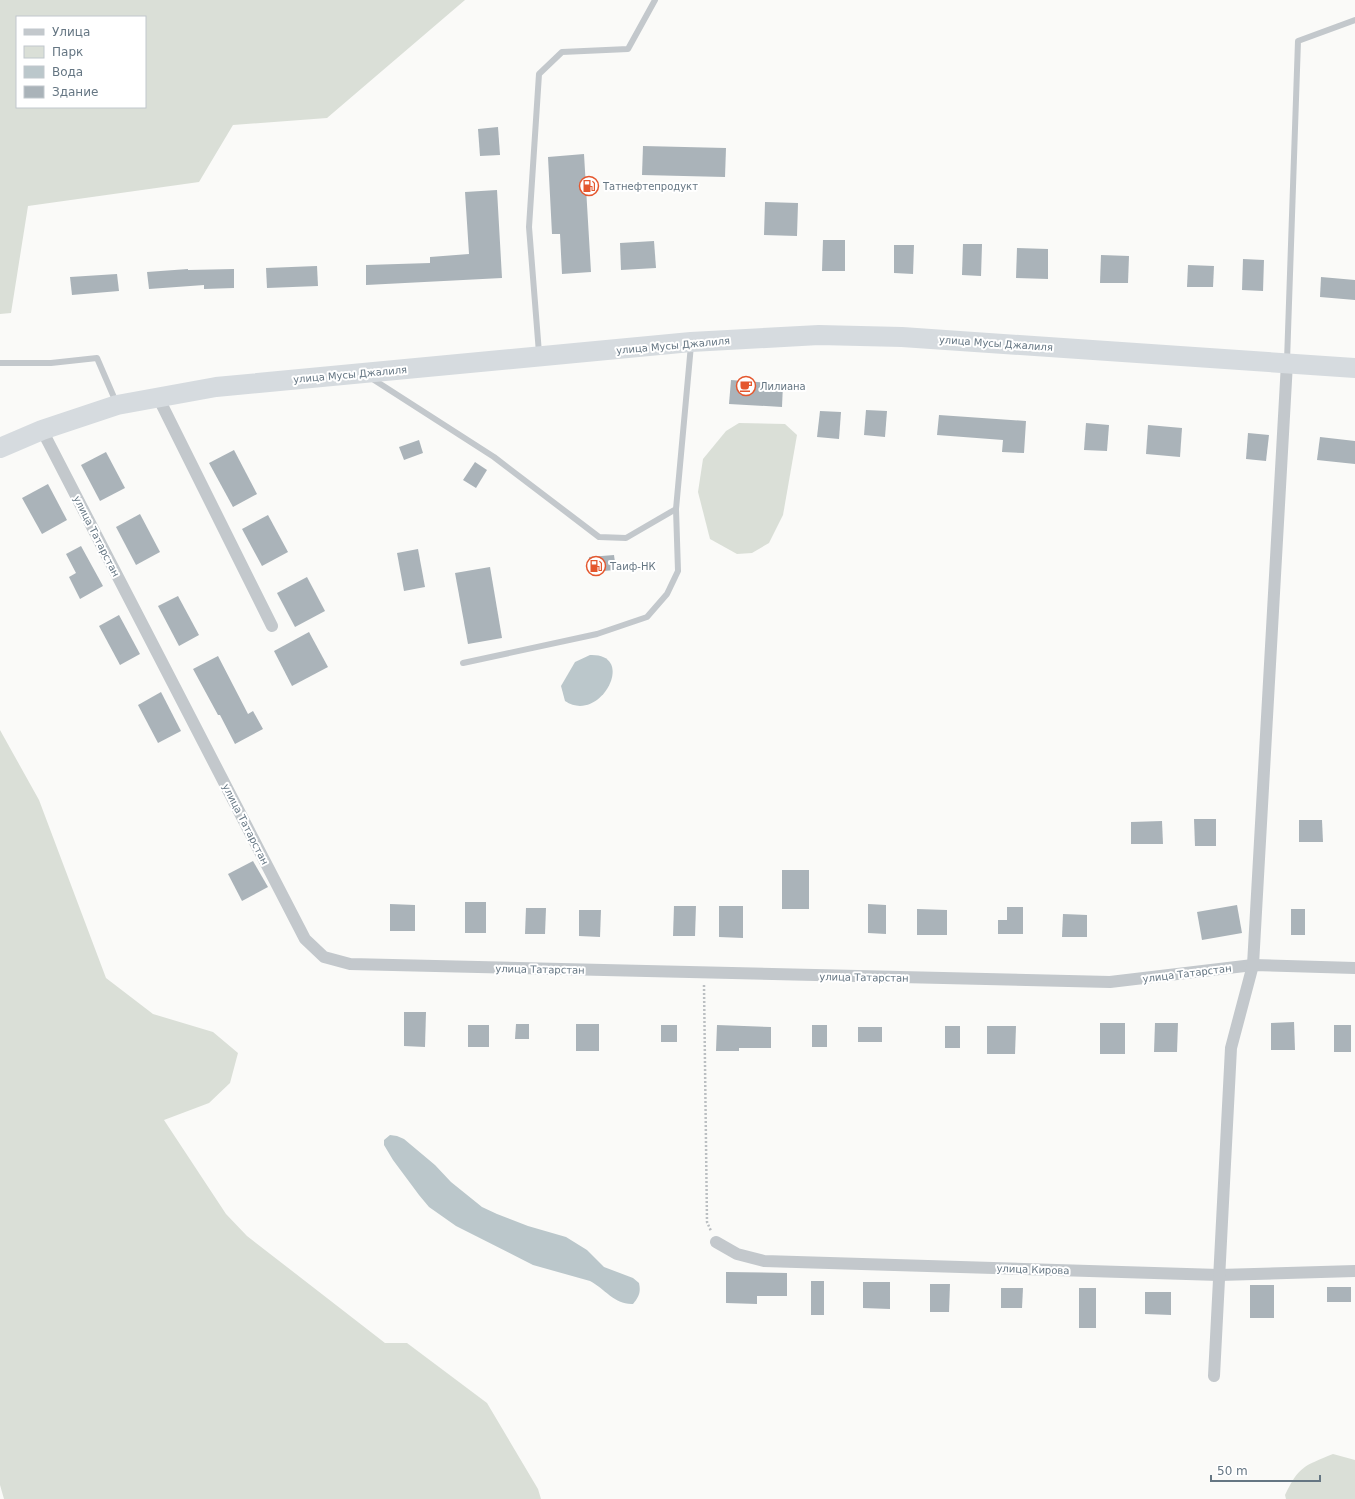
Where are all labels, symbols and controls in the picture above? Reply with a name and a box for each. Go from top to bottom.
legend [16,16,146,108]
text: Улица [52,25,90,39]
text: Парк [52,45,83,59]
text: Вода [52,65,83,79]
text: Здание [52,85,98,99]
fuel station icon: Татнефтепродукт [578,175,600,197]
place label: Татнефтепродукт [602,181,698,192]
street label: улица Мусы Джалиля [939,334,1053,353]
street label: улица Мусы Джалиля [616,335,730,356]
street label: улица Мусы Джалиля [293,364,407,385]
cafe icon: Лилиана [735,375,757,397]
place label: Лилиана [760,381,806,392]
street label: улица Татарстан [71,494,122,579]
fuel station icon: Таиф-НК [585,555,607,577]
place label: Таиф-НК [609,561,656,572]
street label: улица Татарстан [220,782,271,867]
street label: улица Татарстан [495,963,585,976]
street label: улица Татарстан [1142,963,1232,984]
street label: улица Татарстан [819,971,909,984]
street label: улица Кирова [996,1263,1070,1276]
scale bar [1211,1457,1320,1483]
text: 50 m [1217,1464,1248,1478]

